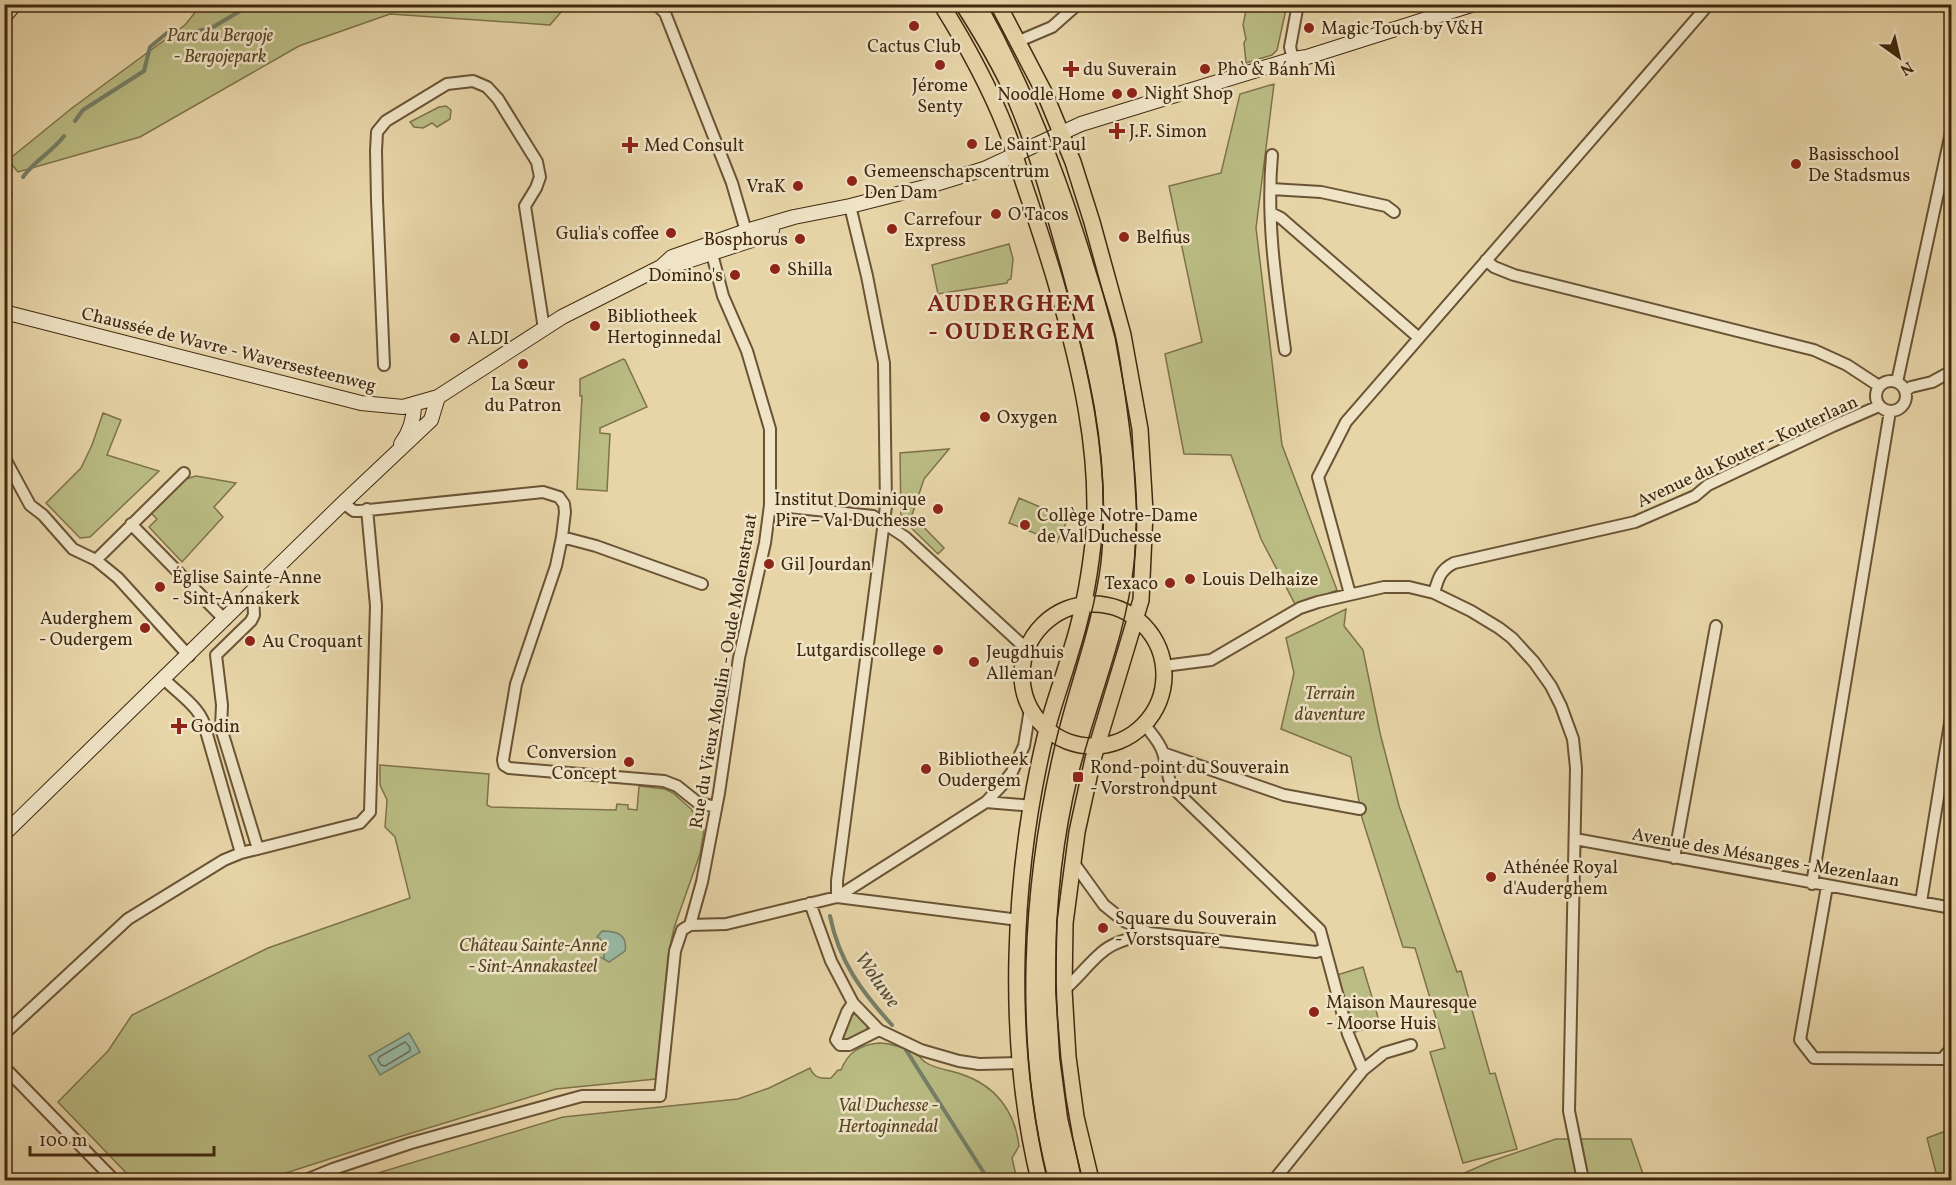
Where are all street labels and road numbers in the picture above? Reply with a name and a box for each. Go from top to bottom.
street label: Chaussée de Wavre - Waversesteenweg [79,302,379,399]
street label: Avenue du Kouter - Kouterlaan [1633,390,1862,515]
street label: Rue du Vieux Moulin - Oude Molenstraat [684,512,765,831]
street label: Avenue des Mésanges - Mezenlaan [1630,823,1902,894]

